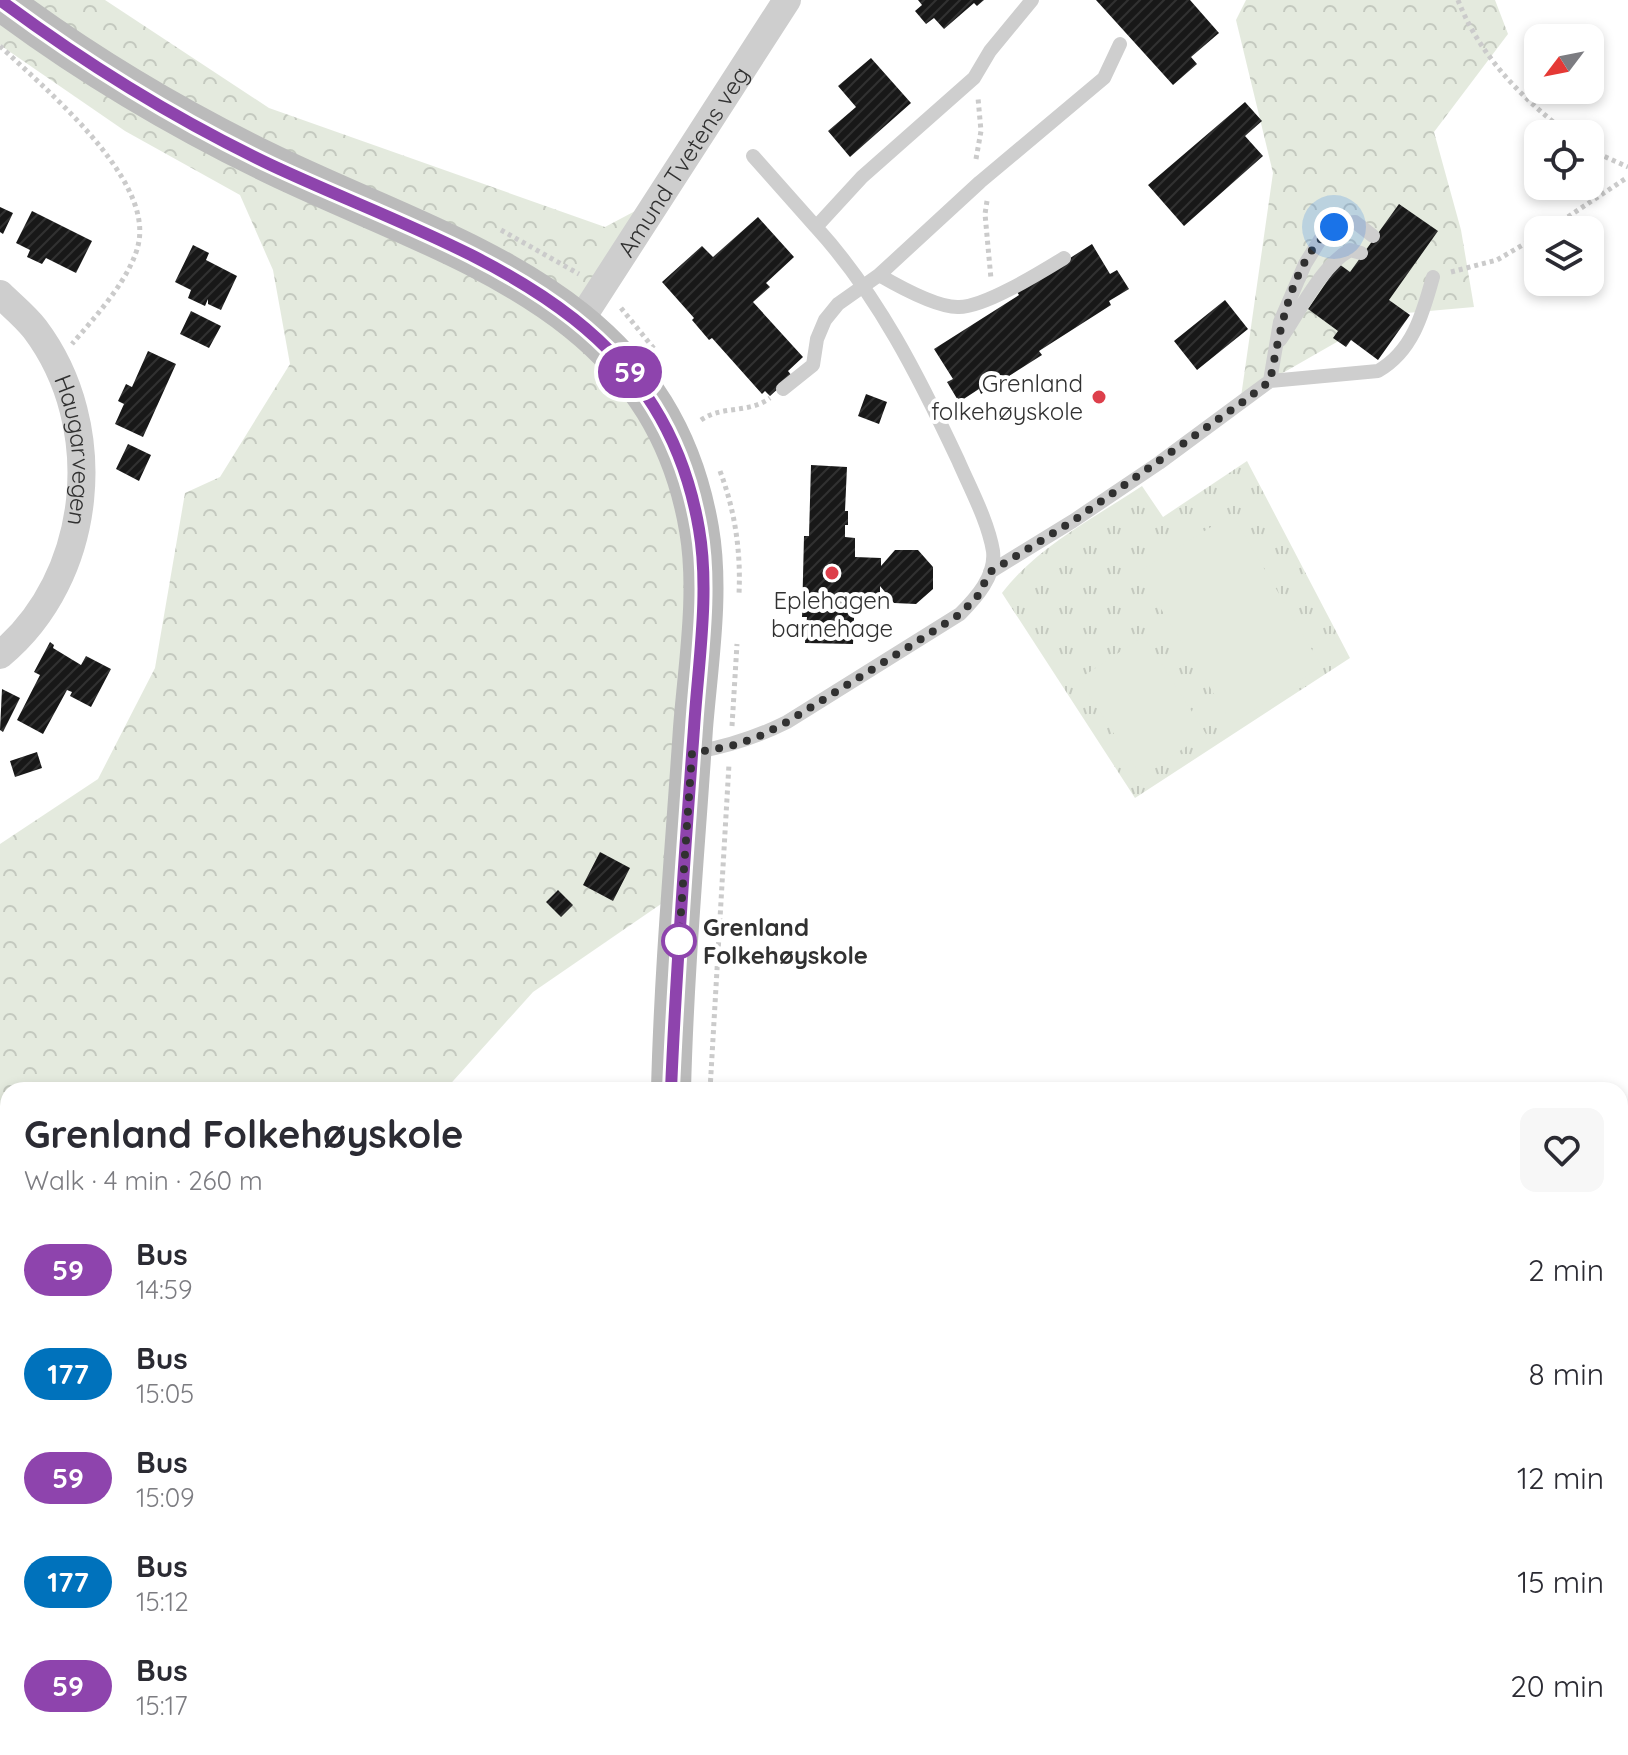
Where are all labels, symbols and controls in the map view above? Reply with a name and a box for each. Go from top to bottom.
north arrow [1524,24,1604,104]
map controls [1524,24,1604,296]
street label: Amund Tvetens veg [611,60,755,262]
button: locate [1524,120,1604,200]
your location [1314,207,1354,247]
button: layers [1524,216,1604,296]
line badge: 59 [594,346,666,398]
text: 59 [614,354,646,389]
place label: Grenland folkehøyskole [931,368,1083,426]
street label: Haugarvegen [48,370,97,528]
marker: Grenland folkehøyskole [1090,388,1108,406]
marker: Eplehagen barnehage [823,564,841,582]
place label: Eplehagen barnehage [771,585,893,643]
place label: Grenland Folkehøyskole [703,912,868,970]
marker: Grenland Folkehøyskole [662,924,696,958]
button: heart [1520,1108,1604,1192]
text: Grenland Folkehøyskole [24,1110,463,1158]
text: Walk · 4 min · 260 m [24,1164,263,1197]
text: Bus [136,1235,188,1273]
text: 2 min [1528,1251,1604,1289]
text: 59 [52,1252,84,1287]
text: 14:59 [136,1273,192,1306]
text: Bus [136,1339,188,1377]
text: 8 min [1528,1355,1604,1393]
text: 177 [47,1356,89,1391]
text: 15:05 [136,1377,194,1410]
text: Bus [136,1443,188,1481]
text: 12 min [1517,1459,1604,1497]
text: 59 [52,1460,84,1495]
text: 15:09 [136,1481,195,1514]
text: Bus [136,1547,188,1585]
text: 15 min [1517,1563,1604,1601]
text: 177 [47,1564,89,1599]
text: 15:12 [136,1585,189,1618]
text: Bus [136,1651,188,1689]
text: 20 min [1510,1667,1604,1705]
text: 59 [52,1668,84,1703]
text: 15:17 [136,1689,188,1722]

